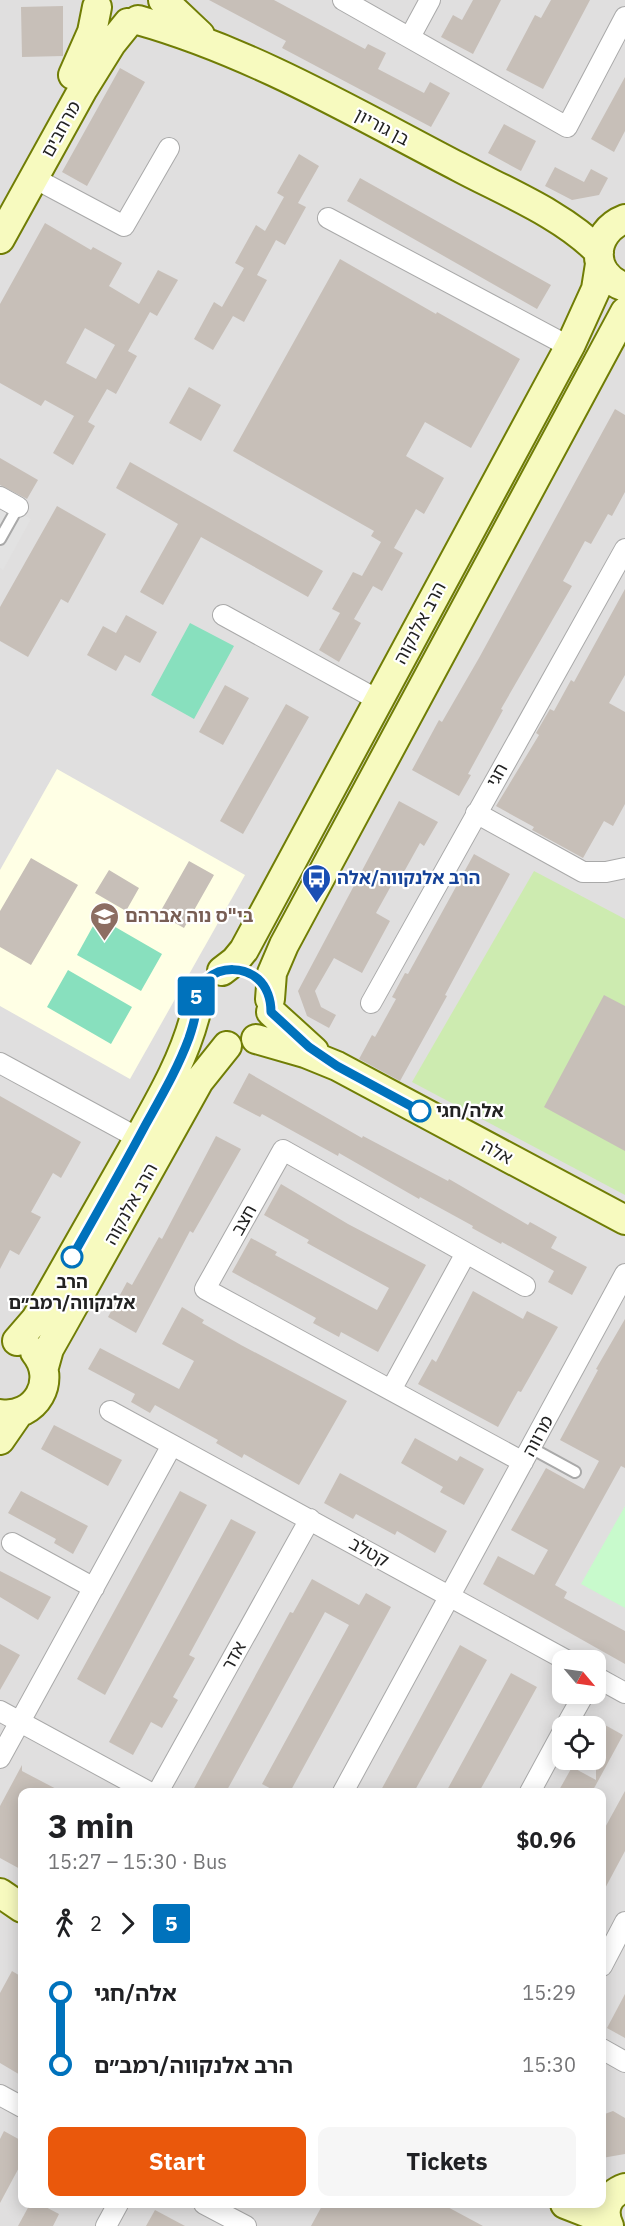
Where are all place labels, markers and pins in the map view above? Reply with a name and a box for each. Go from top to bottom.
bus stop icon: הרב אלנקווה/אלה [300,862,332,904]
place label: הרב אלנקווה/אלה [337,866,480,889]
school or university icon: בי"ס נוה אברהם [88,900,120,942]
place label: בי"ס נוה אברהם [125,904,254,927]
place label: אלה/חגי [436,1099,504,1122]
marker: אלה/חגי [409,1100,431,1122]
marker: הרב אלנקווה/רמב״ם [61,1246,83,1268]
place label: הרב אלנקווה/רמב״ם [9,1270,135,1314]

